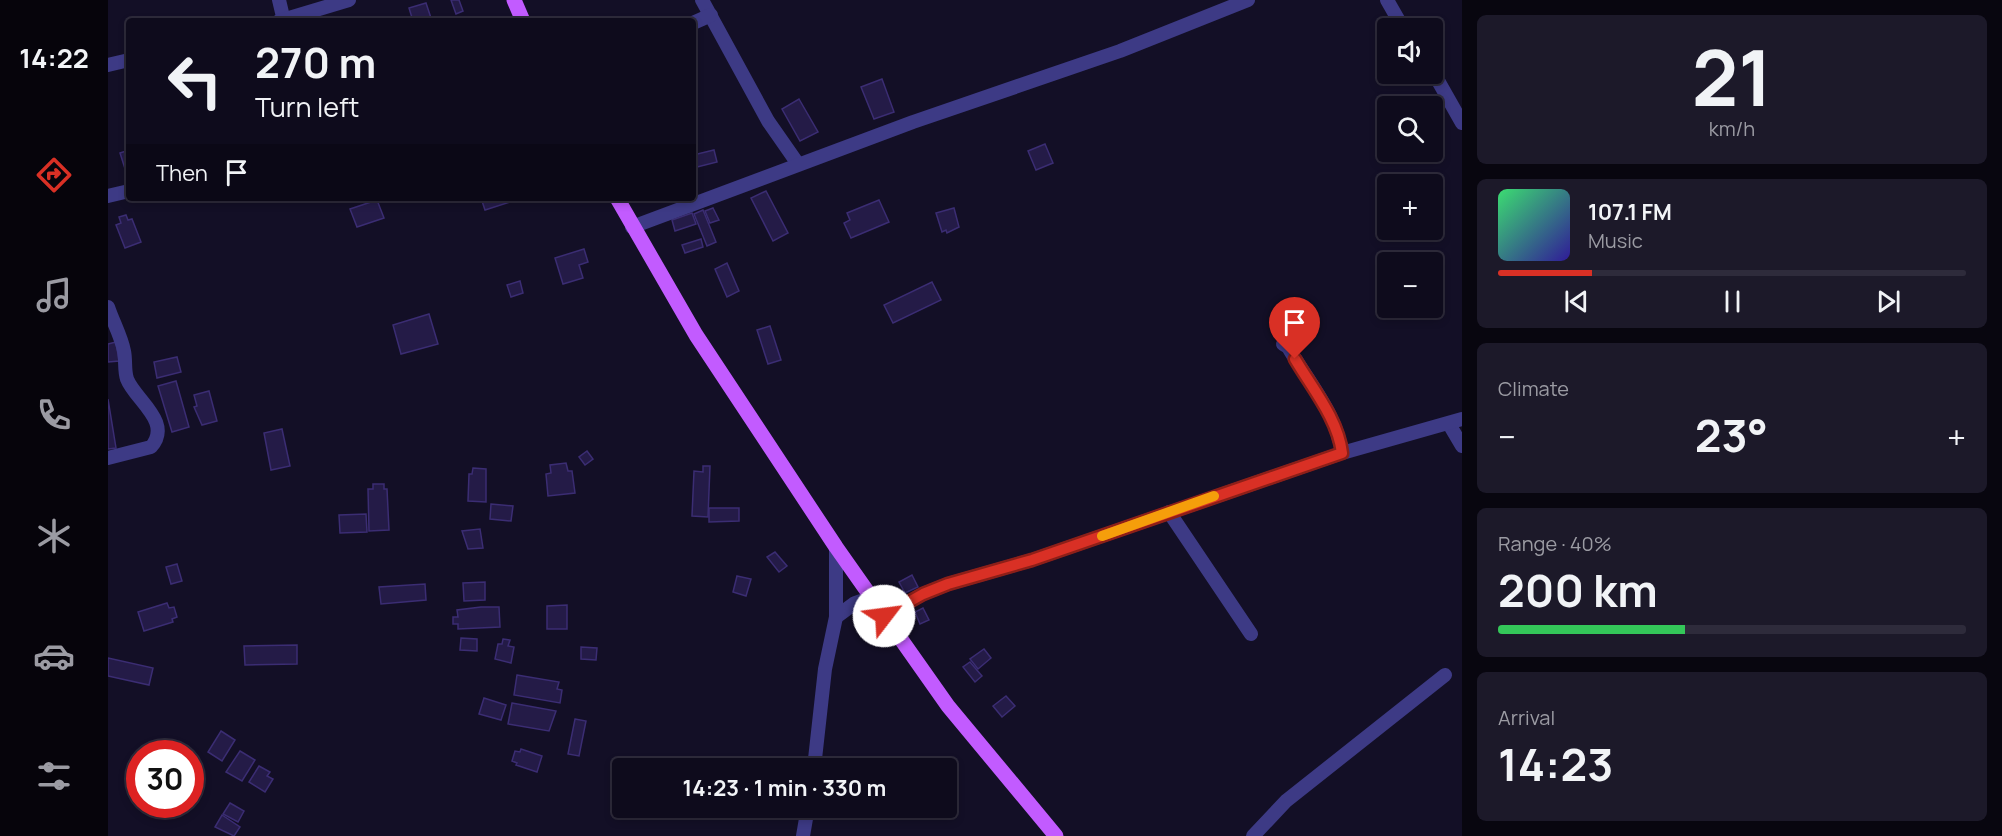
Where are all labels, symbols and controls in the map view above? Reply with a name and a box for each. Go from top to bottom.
map controls [1377,18,1443,318]
button: sound [1377,18,1443,84]
text: 21 [1692,23,1772,129]
text: 270 m [255,33,376,91]
text: 14:22 [19,39,89,76]
icon: left [156,42,234,120]
text: Turn left [255,88,359,125]
button: search [1377,96,1443,162]
text: km/h [1709,115,1755,142]
icon: directions [33,154,75,196]
icon: arrive [220,156,253,189]
text: Then [156,158,208,188]
button: + [1377,174,1443,240]
text: 107.1 FM [1588,197,1672,227]
text: Music [1588,227,1643,254]
button: − [1377,252,1443,318]
icon: music [33,274,75,316]
icon: previous [1560,285,1593,318]
icon: pause [1716,285,1749,318]
icon: next [1872,285,1905,318]
pin [1269,297,1320,359]
icon: arrive [1278,306,1311,339]
text: Climate [1498,375,1569,402]
icon: phone [33,394,75,436]
text: 23° [1695,404,1768,466]
text: − [1498,414,1516,459]
text: + [1947,414,1966,459]
icon: climate [33,515,75,557]
text: Range · 40% [1498,530,1612,557]
text: 200 km [1498,559,1658,621]
position arrow [852,584,916,648]
icon: car [33,635,75,677]
text: Arrival [1498,704,1555,731]
text: 14:23 [1498,733,1613,795]
speed limit sign: 30 [126,740,204,818]
icon: filters [33,755,75,797]
text: 14:23 · 1 min · 330 m [683,773,886,803]

